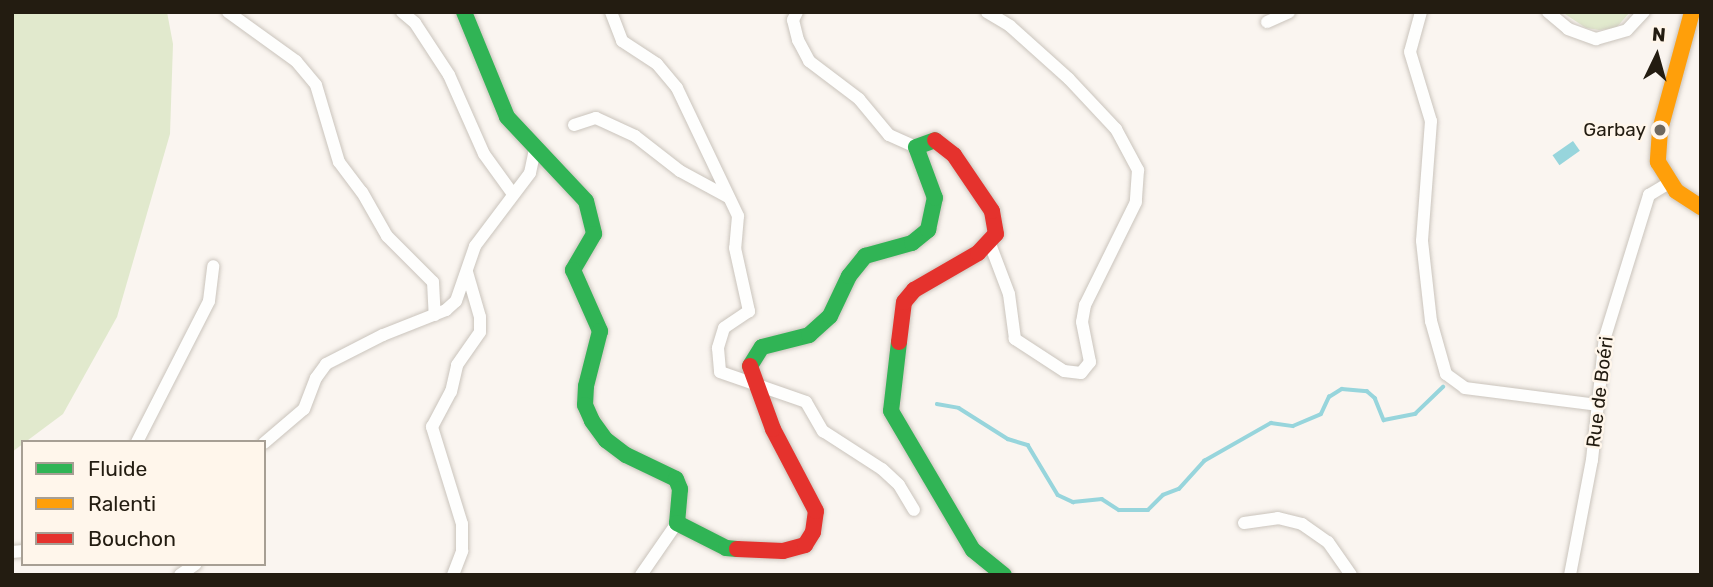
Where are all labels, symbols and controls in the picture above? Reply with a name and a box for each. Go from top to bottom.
north arrow [1622,21,1692,91]
text: N [1651,23,1667,47]
place label: Garbay [1583,119,1646,141]
marker: Garbay [1652,122,1668,138]
street label: Rue de Boéri [1582,335,1618,449]
legend [21,440,266,566]
text: Fluide [88,456,147,481]
text: Ralenti [88,491,156,516]
text: Bouchon [88,526,176,551]

